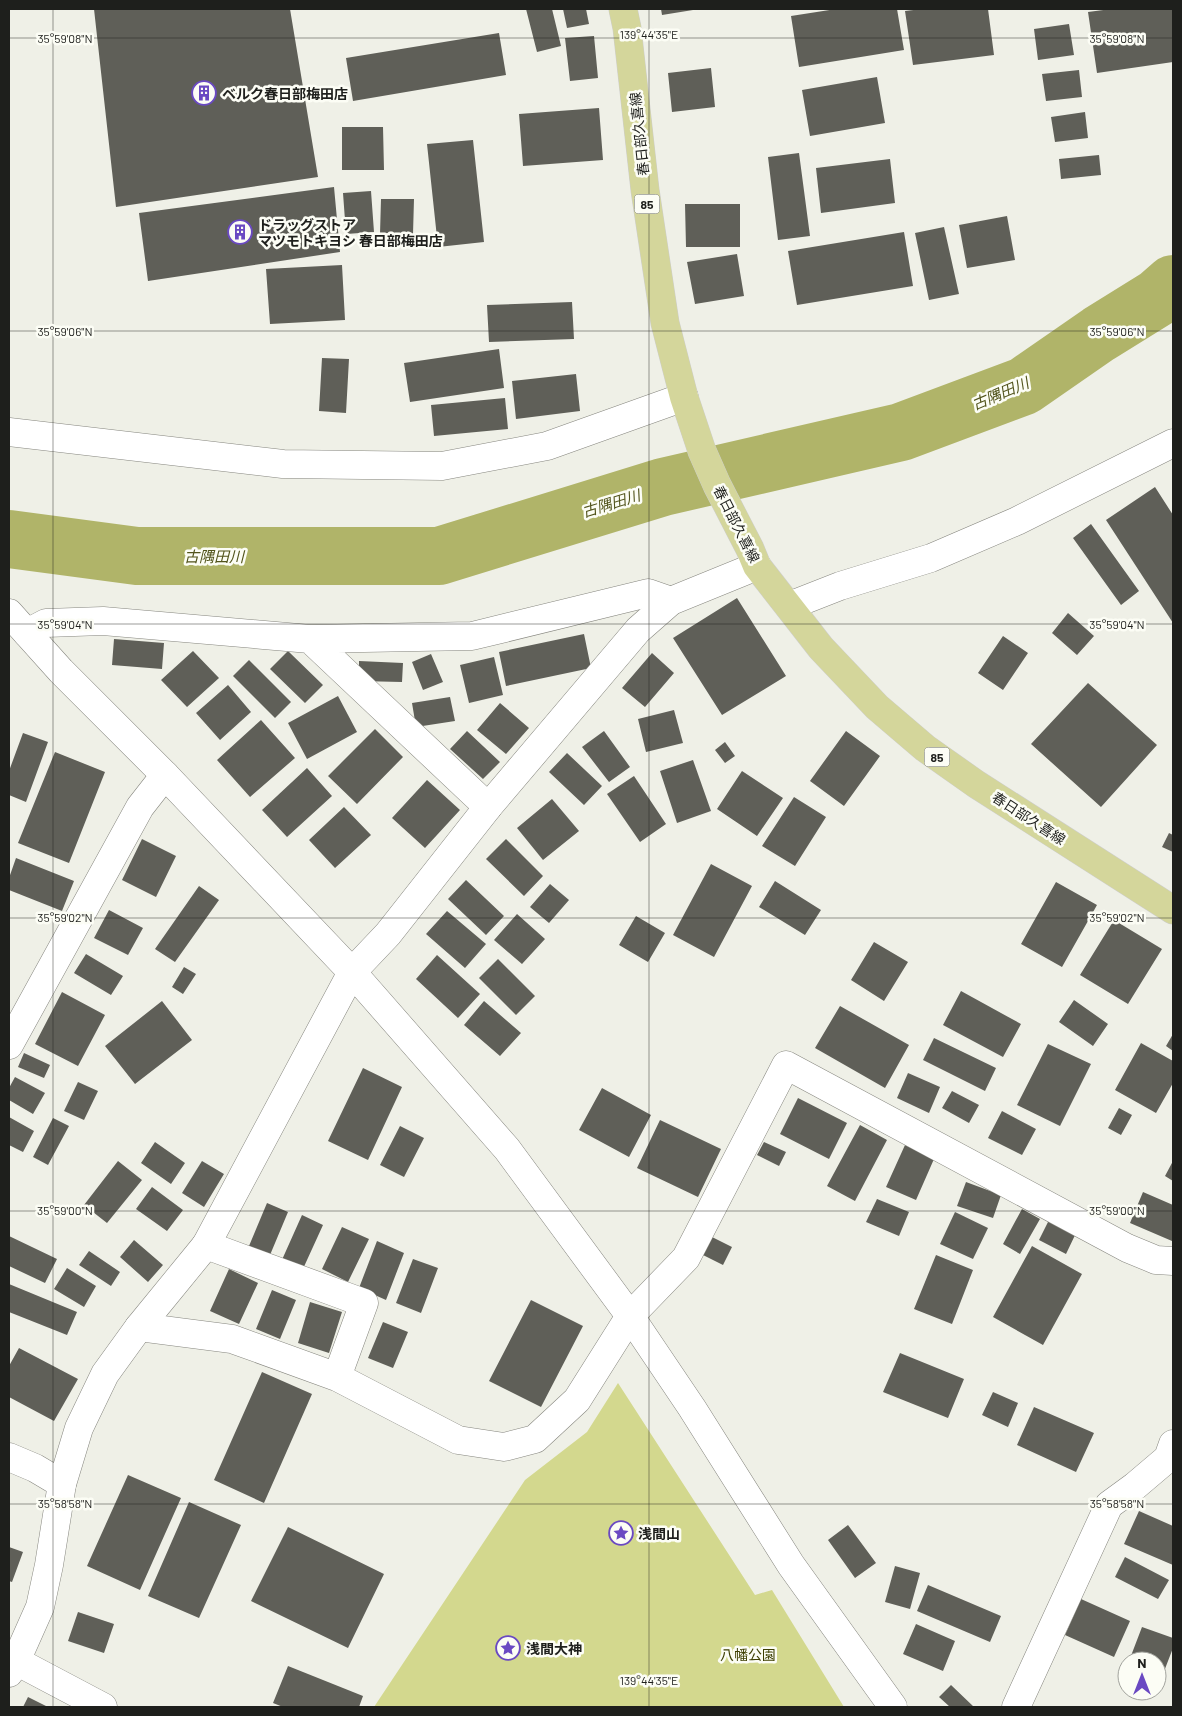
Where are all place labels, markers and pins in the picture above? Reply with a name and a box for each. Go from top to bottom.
building icon: ベルク春日部梅田店 [191,80,217,106]
place label: ベルク春日部梅田店 [222,85,348,102]
place label: ドラッグストア マツモトキヨシ 春日部梅田店 [258,216,443,249]
building icon: ドラッグストア マツモトキヨシ 春日部梅田店 [227,219,253,245]
place icon: 浅間山 [608,1520,634,1546]
place label: 浅間山 [638,1525,680,1542]
place icon: 浅間大神 [495,1635,521,1661]
place label: 浅間大神 [526,1640,582,1657]

